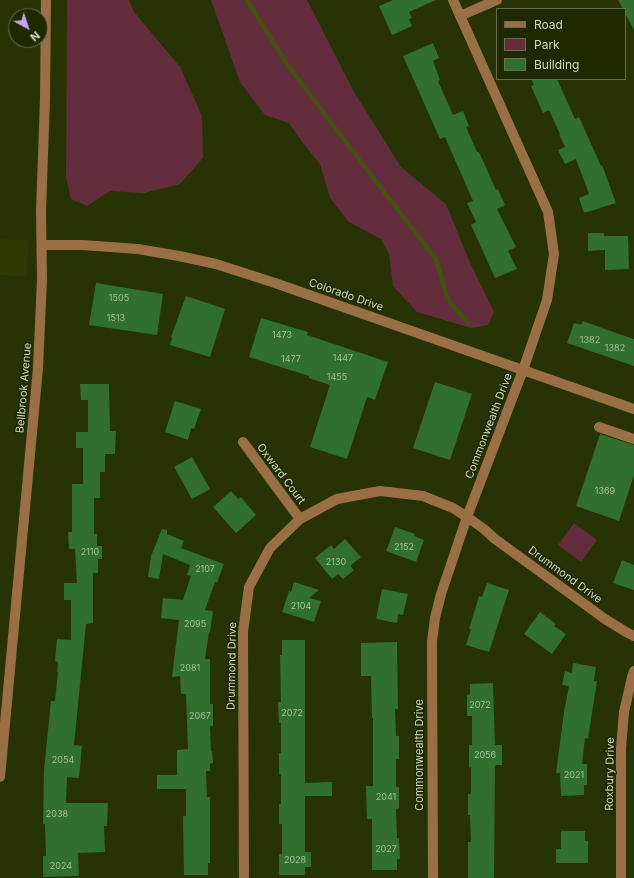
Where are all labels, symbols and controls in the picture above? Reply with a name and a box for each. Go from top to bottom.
north arrow [8,8,48,48]
legend [496,8,626,80]
text: Road [534,17,563,32]
text: N [27,28,43,44]
text: Park [534,37,560,52]
text: Building [534,57,579,72]
street label: Colorado Drive [307,276,385,314]
house number: 1505 [109,293,129,303]
house number: 1513 [107,313,125,323]
house number: 1473 [272,330,292,340]
house number: 1382 [580,335,600,345]
street label: Bellbrook Avenue [13,342,35,434]
house number: 1382 [605,343,625,353]
house number: 1447 [333,353,353,363]
house number: 1477 [281,354,301,364]
street label: Commonwealth Drive [463,371,515,481]
house number: 1455 [327,372,347,382]
street label: Oxward Court [254,441,308,507]
house number: 1369 [595,486,615,496]
house number: 2152 [394,542,414,552]
street label: Drummond Drive [525,544,605,606]
house number: 2110 [81,547,99,557]
house number: 2130 [326,557,346,567]
house number: 2107 [195,564,215,574]
house number: 2104 [291,601,311,611]
house number: 2095 [184,619,206,629]
street label: Drummond Drive [225,622,239,710]
house number: 2081 [180,663,200,673]
street label: Commonwealth Drive [413,699,427,811]
house number: 2072 [469,700,491,710]
house number: 2072 [281,708,303,718]
house number: 2067 [189,711,211,721]
street label: Roxbury Drive [603,737,617,811]
house number: 2056 [474,750,496,760]
house number: 2054 [52,755,74,765]
house number: 2021 [564,770,584,780]
house number: 2041 [376,792,396,802]
house number: 2038 [46,809,68,819]
house number: 2027 [375,844,397,854]
house number: 2028 [284,855,306,865]
house number: 2024 [50,861,72,871]

